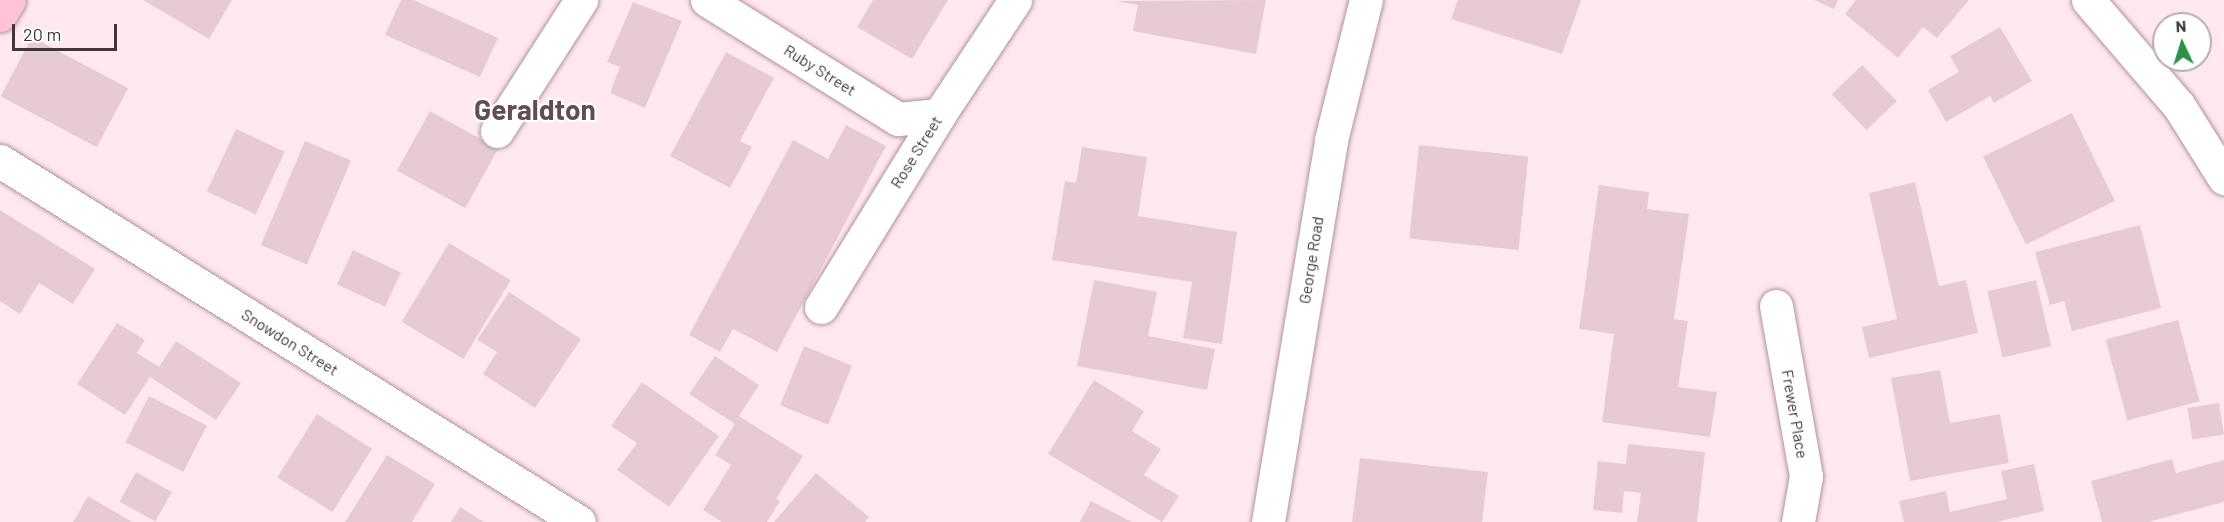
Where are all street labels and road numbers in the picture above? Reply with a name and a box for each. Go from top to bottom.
street label: Ruby Street [780,40,860,100]
street label: Rose Street [886,112,946,192]
street label: George Road [1295,215,1327,305]
street label: Snowdon Street [238,305,342,379]
street label: Frewer Place [1778,368,1812,460]

